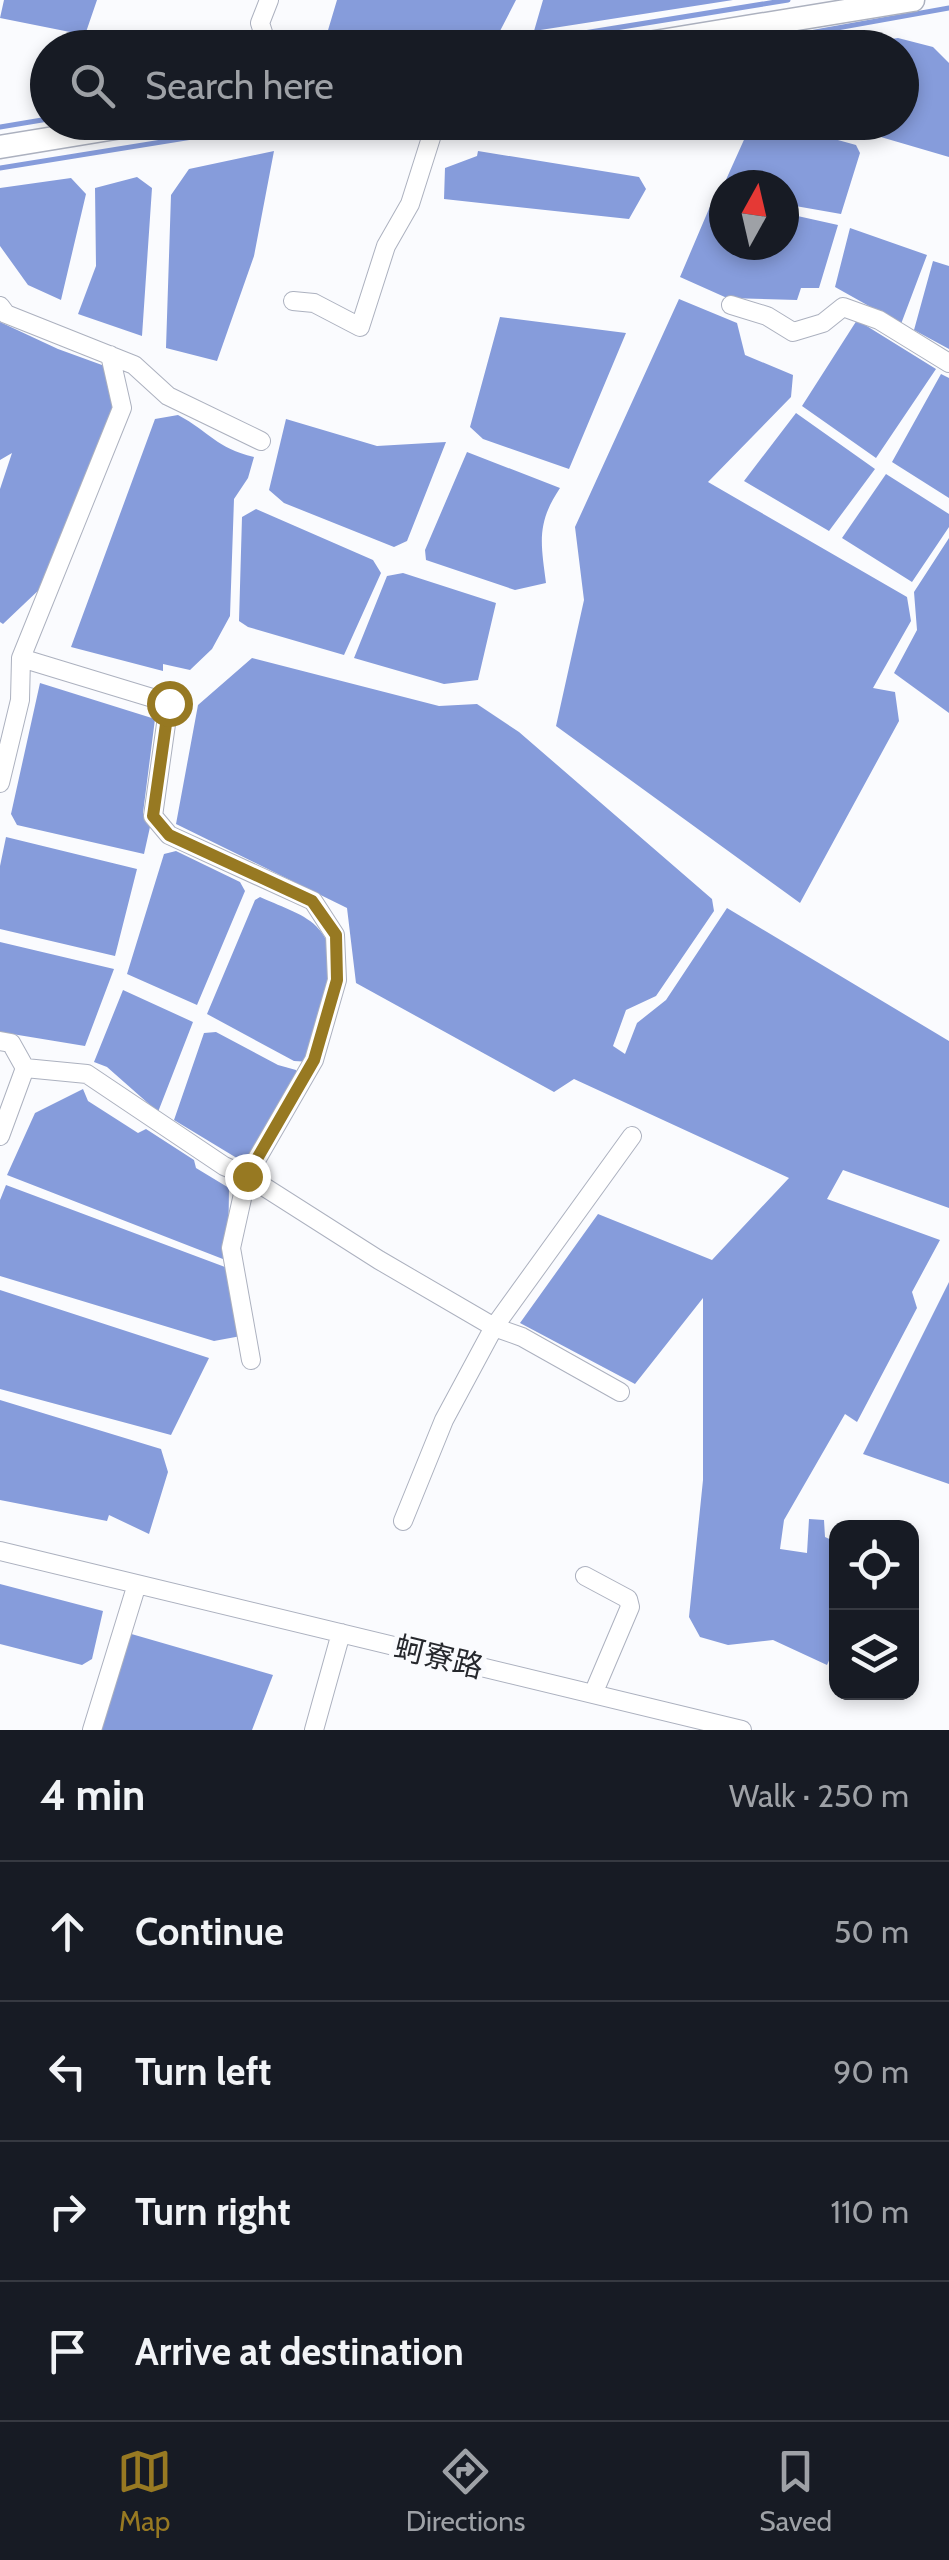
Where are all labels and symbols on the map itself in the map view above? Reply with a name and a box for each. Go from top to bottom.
north arrow [709,170,799,260]
route start [147,681,193,727]
route end [225,1154,271,1200]
street label: 蚵寮路 [391,1628,487,1686]

